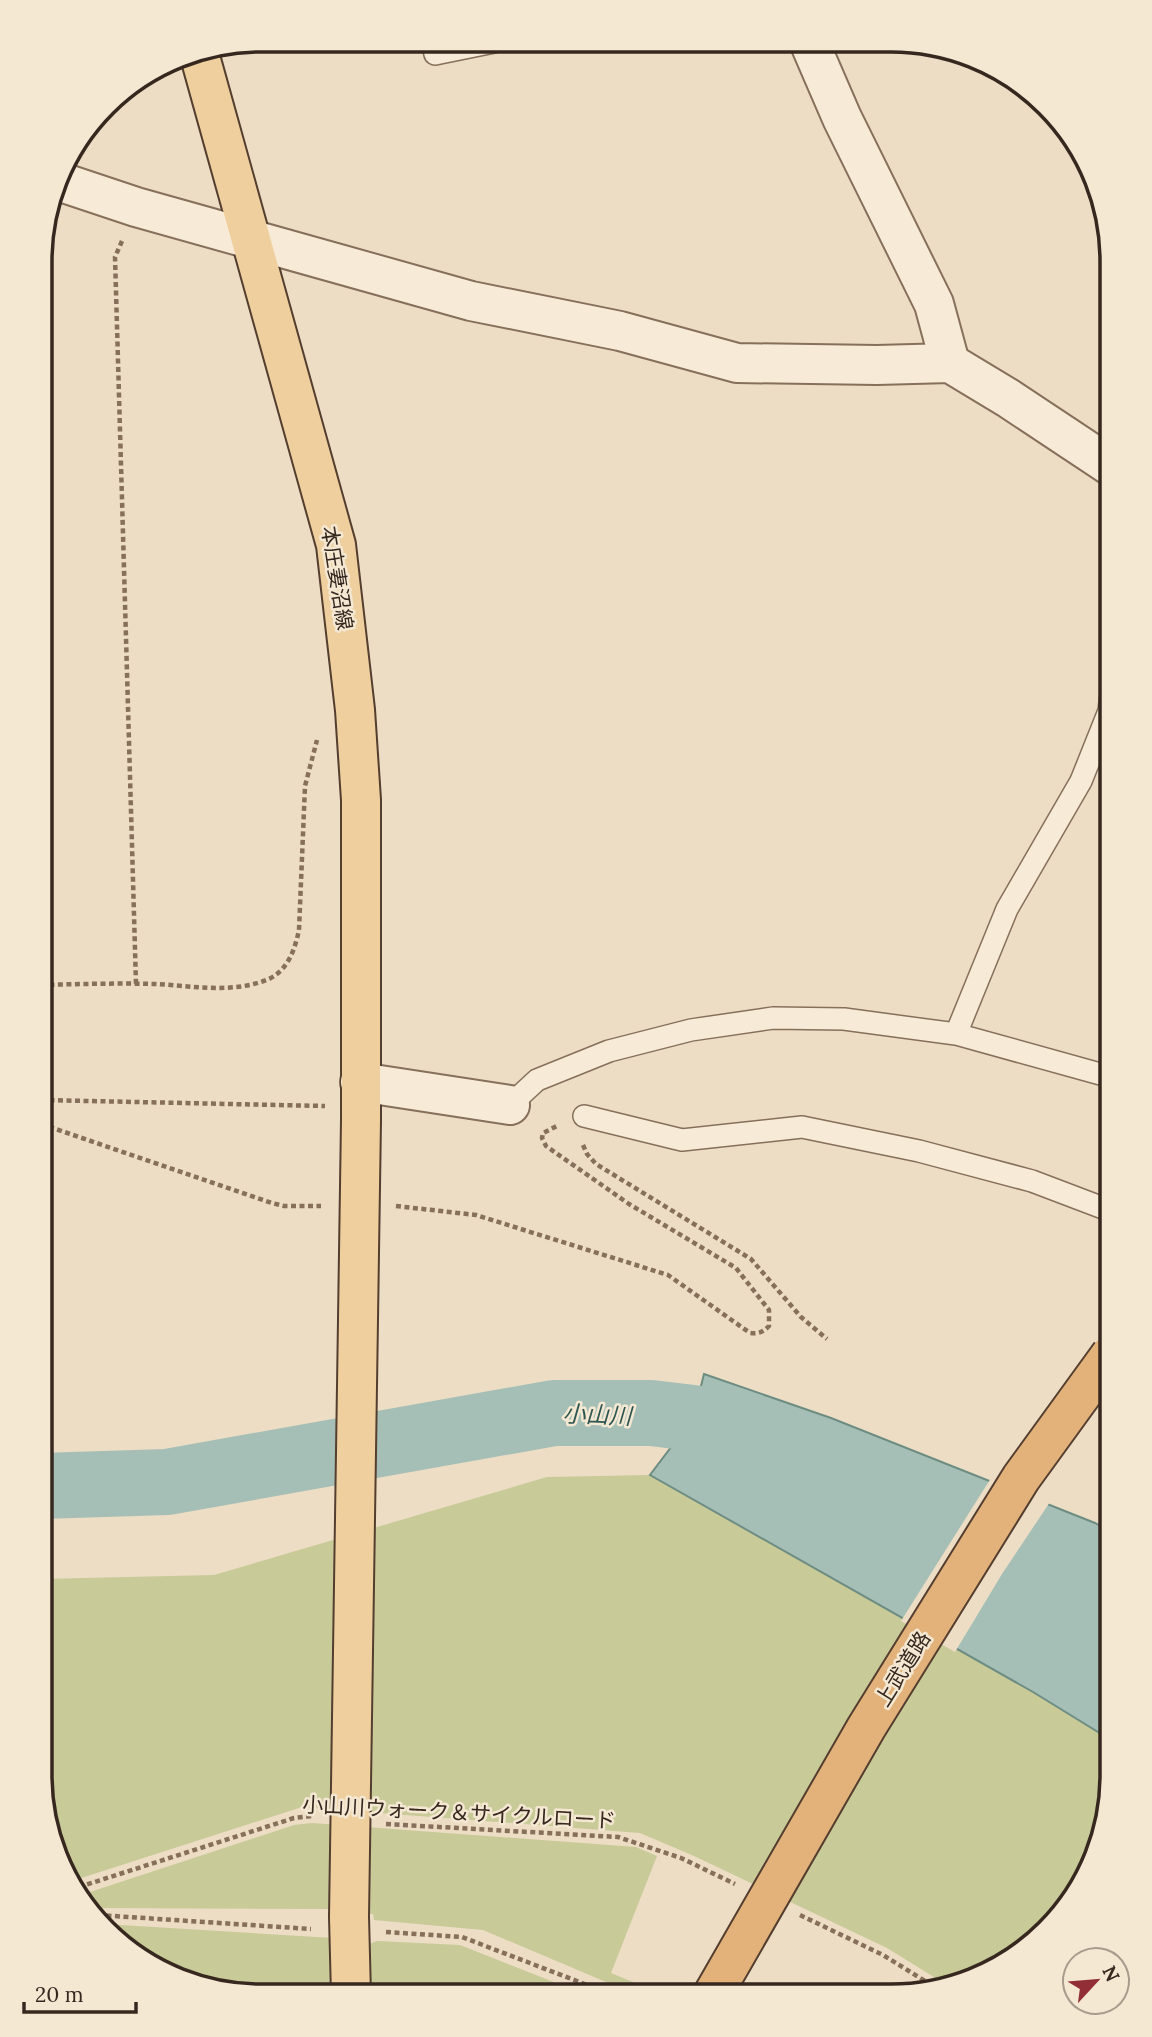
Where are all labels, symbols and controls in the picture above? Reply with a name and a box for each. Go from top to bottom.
street label: 本庄妻沼線 [316,524,359,632]
water label: 小山川 [562,1399,635,1430]
street label: 上武道路 [869,1626,936,1712]
street label: 小山川ウォーク＆サイクルロード [302,1791,616,1834]
north arrow [1061,1946,1131,2016]
text: N [1097,1962,1125,1986]
scale bar [24,1970,136,2014]
text: 20 m [35,1981,84,2008]

